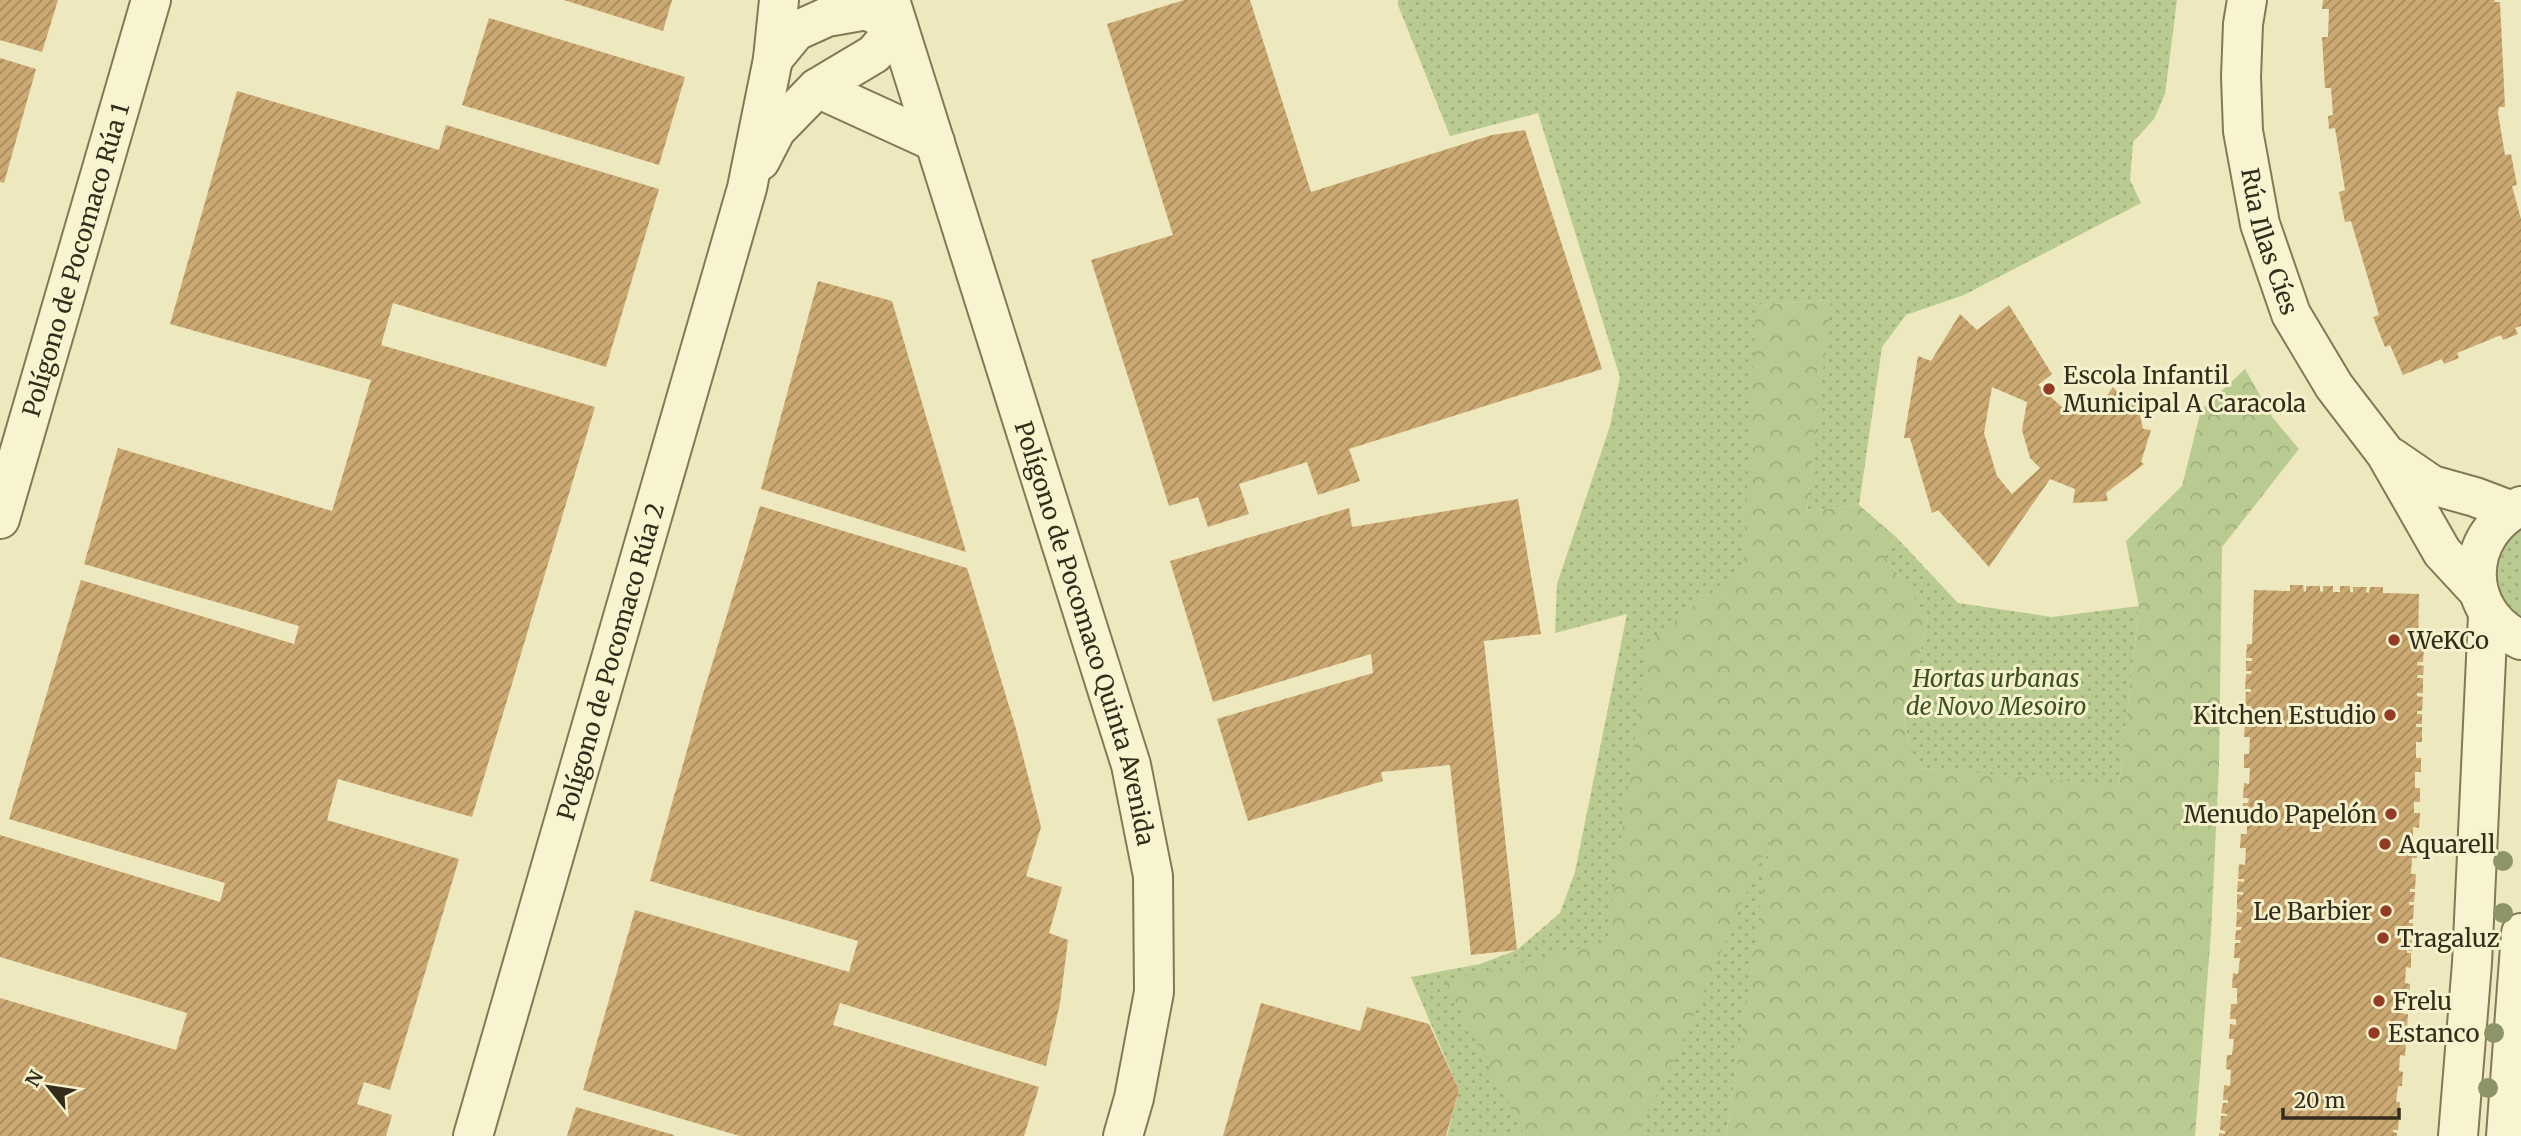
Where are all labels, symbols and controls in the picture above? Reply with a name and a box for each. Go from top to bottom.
street label: Polígono de Pocomaco Rúa 1 [15,99,136,420]
street label: Rúa Illas Cíes [2235,165,2306,319]
place label: Escola Infantil Municipal A Caracola [2063,360,2306,419]
marker: Escola Infantil Municipal A Caracola [2041,381,2057,397]
street label: Polígono de Pocomaco Quinta Avenida [1008,417,1162,848]
street label: Polígono de Pocomaco Rúa 2 [550,499,671,824]
place label: WeKCo [2407,625,2489,656]
marker: WeKCo [2386,632,2402,648]
park label: Hortas urbanas de Novo Mesoiro [1906,663,2086,722]
place label: Kitchen Estudio [2193,700,2376,731]
marker: Kitchen Estudio [2382,707,2398,723]
place label: Menudo Papelón [2184,799,2377,830]
marker: Menudo Papelón [2383,806,2399,822]
place label: Aquarell [2398,829,2495,860]
marker: Aquarell [2377,836,2393,852]
place label: Le Barbier [2253,896,2372,927]
marker: Le Barbier [2378,903,2394,919]
place label: Tragaluz [2397,923,2500,954]
marker: Tragaluz [2375,930,2391,946]
place label: Frelu [2393,986,2452,1017]
marker: Frelu [2371,993,2387,1009]
place label: Estanco [2388,1018,2480,1049]
marker: Estanco [2366,1025,2382,1041]
north arrow [14,1052,84,1122]
text: N [20,1066,48,1091]
scale bar [2283,1076,2398,1120]
text: 20 m [2294,1087,2346,1114]

